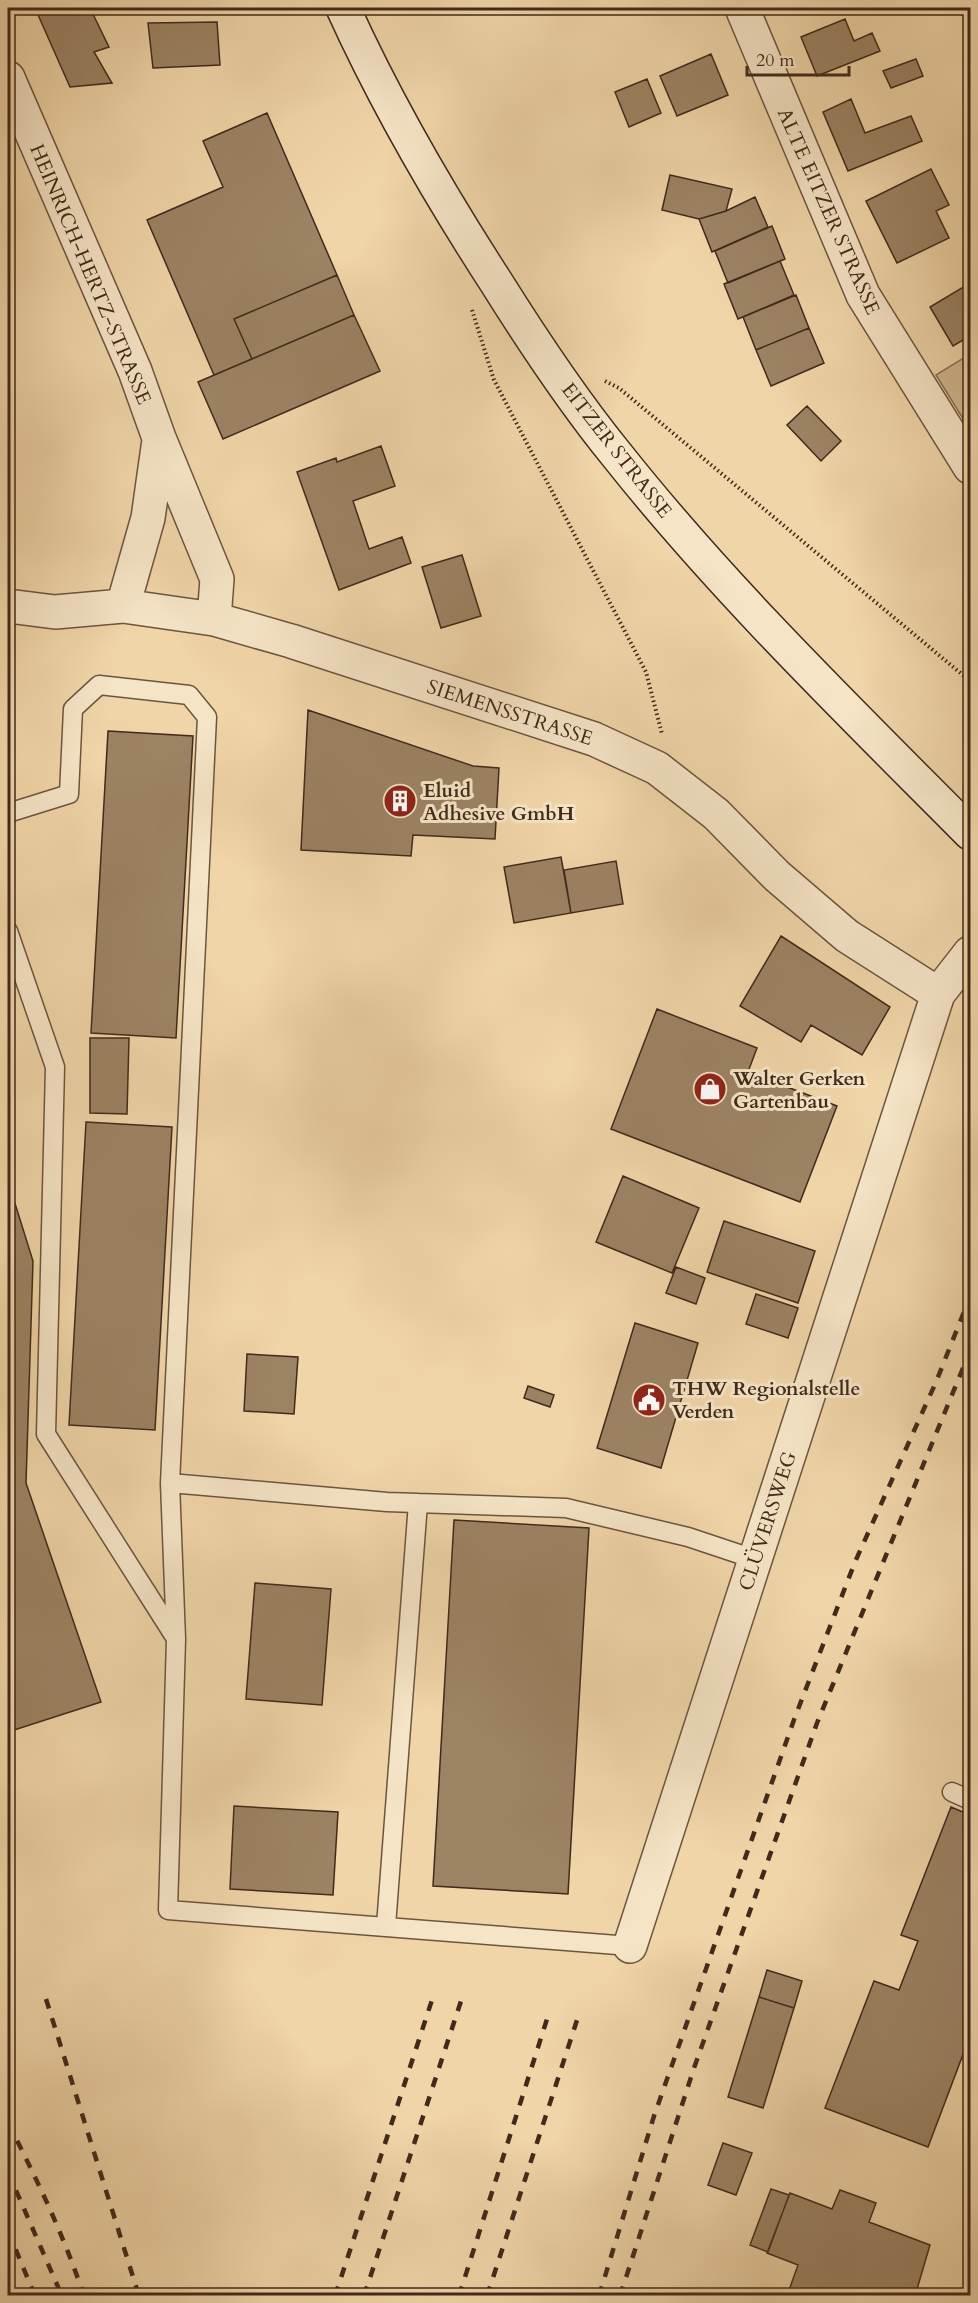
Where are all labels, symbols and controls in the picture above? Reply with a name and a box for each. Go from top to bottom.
scale bar [747,39,849,77]
text: 20 m [756,48,795,73]
street label: ALTE EITZER STRASSE [771,104,886,319]
street label: HEINRICH-HERTZ-STRASSE [23,140,158,409]
street label: EITZER STRASSE [555,377,678,524]
street label: SIEMENSSTRASSE [424,673,596,752]
place label: Eluid Adhesive GmbH [423,777,575,827]
building icon: Eluid Adhesive GmbH [382,783,418,819]
place label: Walter Gerken Gartenbau [732,1065,865,1115]
shop icon: Walter Gerken Gartenbau [692,1071,728,1107]
place label: THW Regionalstelle Verden [672,1375,860,1425]
public building icon: THW Regionalstelle Verden [631,1382,667,1418]
street label: CLÜVERSWEG [732,1448,803,1594]

